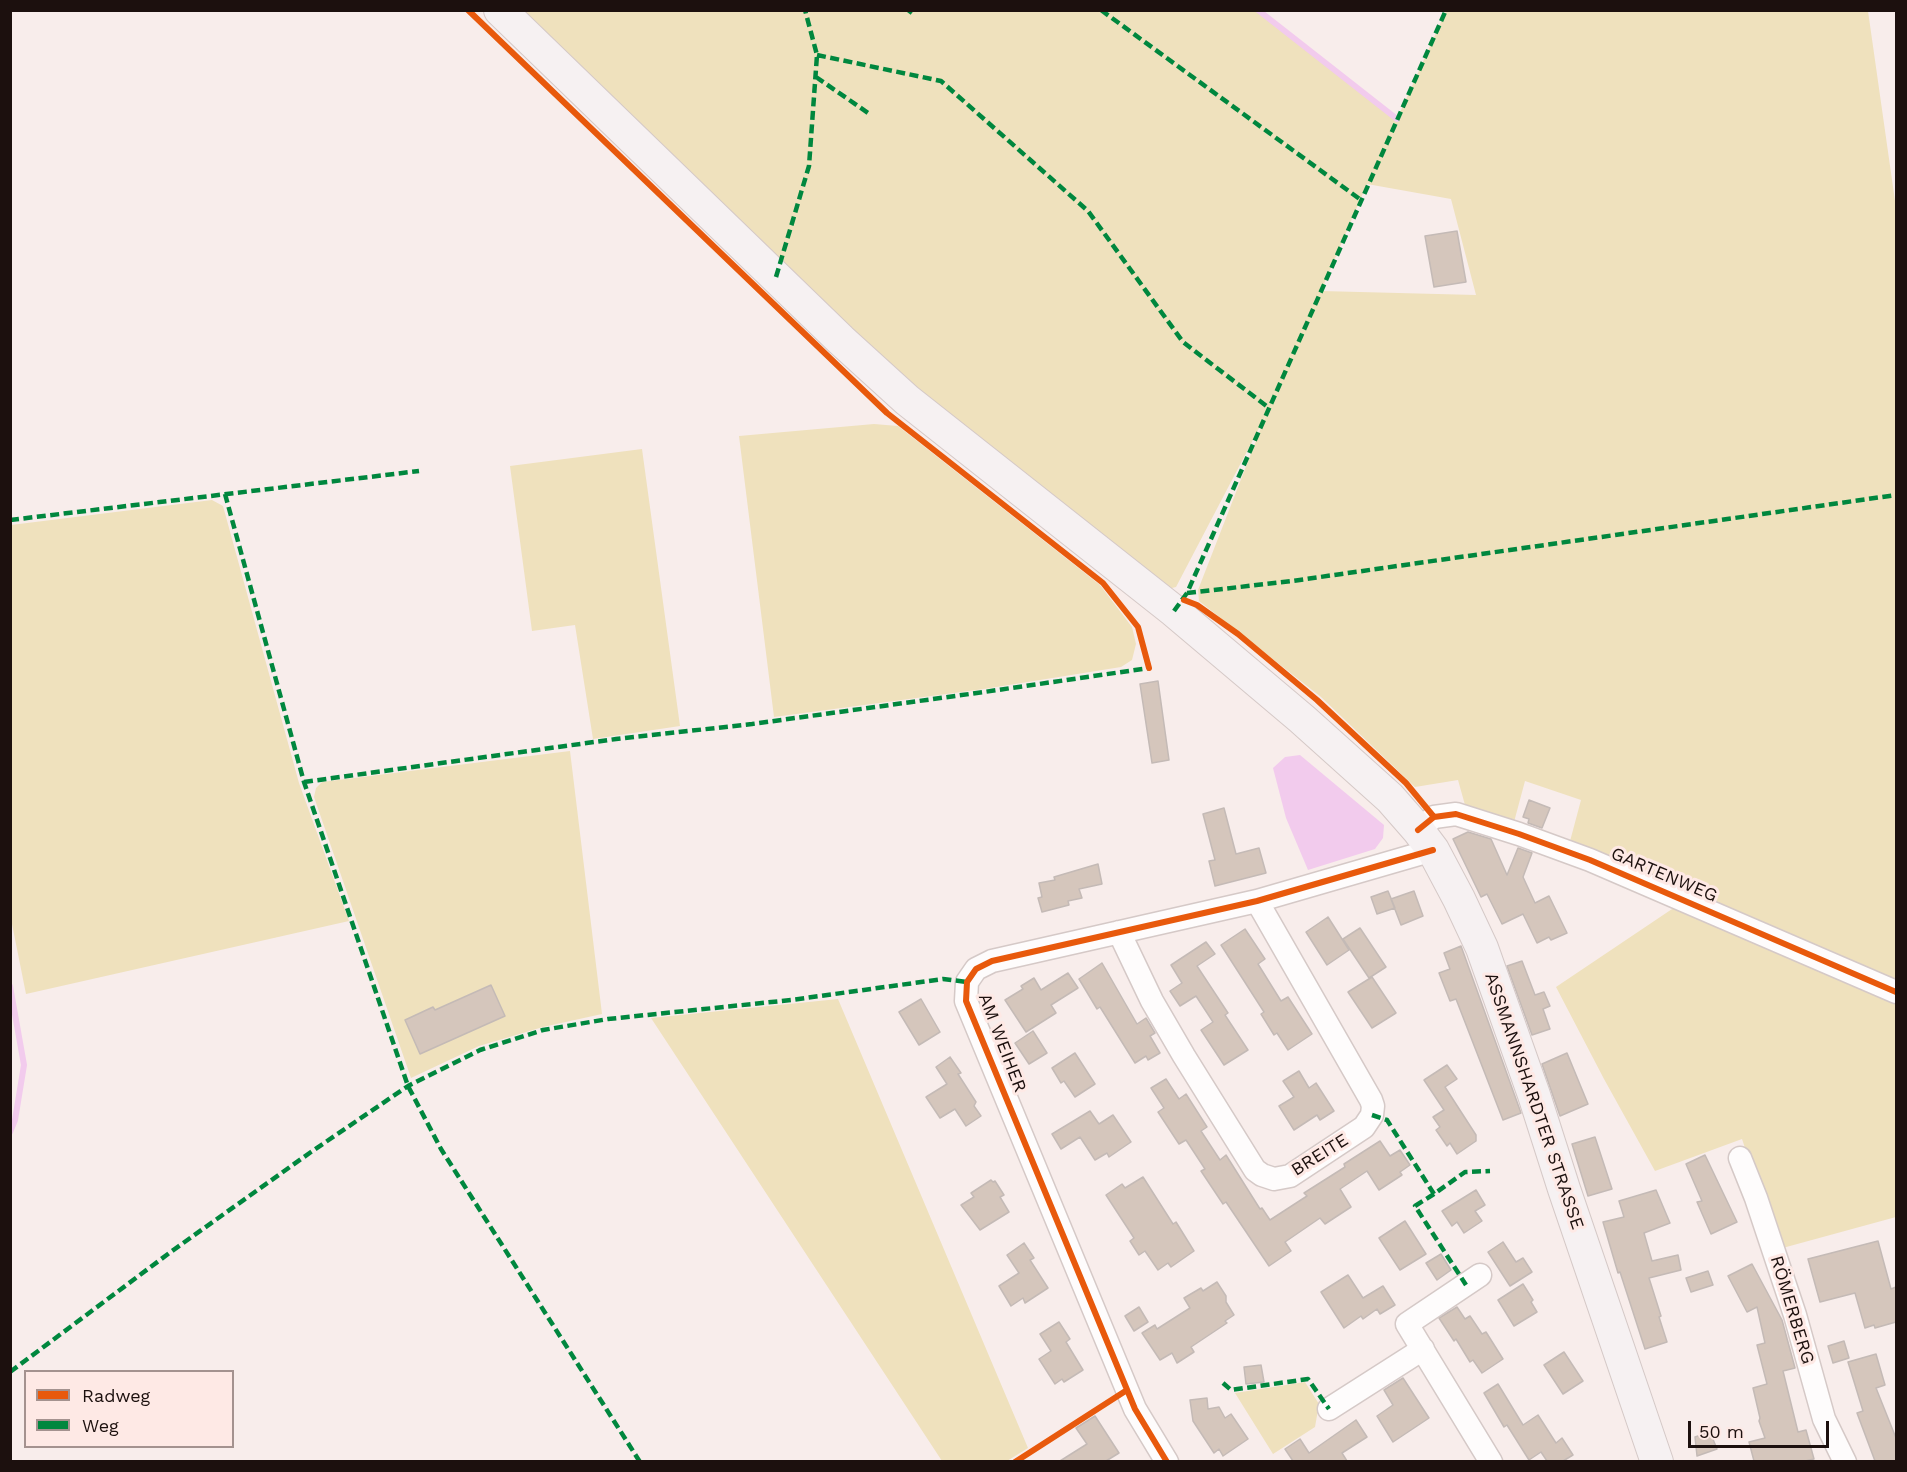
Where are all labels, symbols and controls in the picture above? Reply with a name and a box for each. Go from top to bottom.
street label: GARTENWEG [1607,843,1721,907]
street label: ASSMANNSHARDTER STRASSE [1480,970,1588,1232]
street label: AM WEIHER [973,991,1031,1095]
street label: BREITE [1288,1129,1352,1181]
street label: RÖMERBERG [1765,1253,1819,1367]
legend [24,1370,234,1448]
text: Radweg [82,1385,150,1406]
scale bar [1691,1409,1832,1447]
text: Weg [82,1415,119,1436]
text: 50 m [1699,1421,1744,1442]

